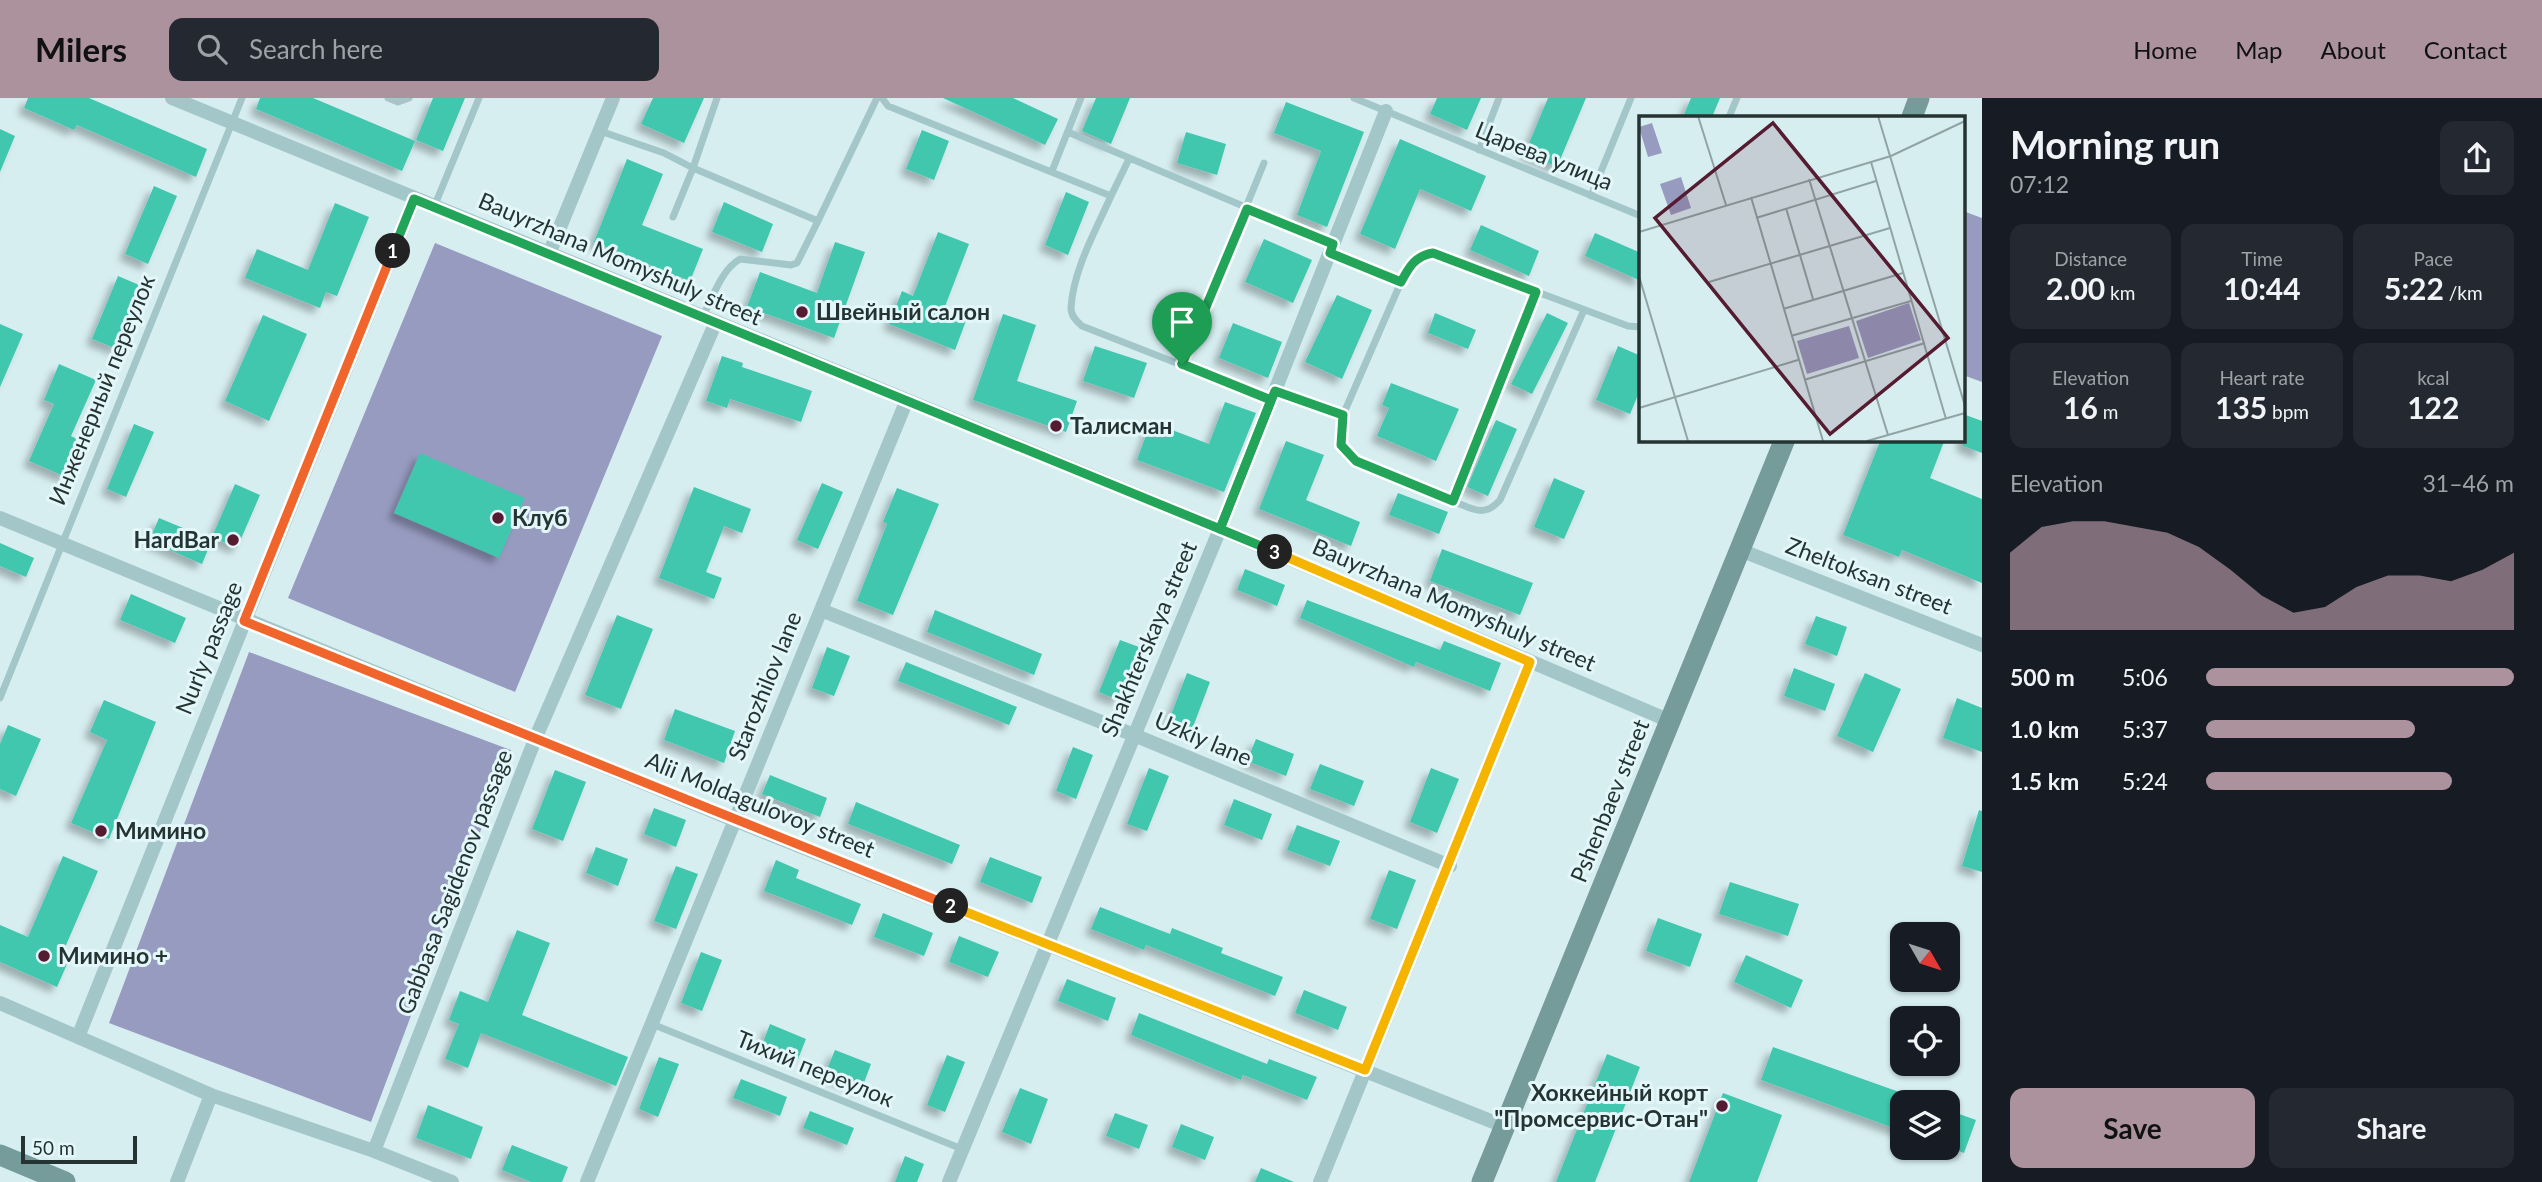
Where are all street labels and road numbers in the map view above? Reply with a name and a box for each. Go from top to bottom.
street label: Царева улица [1472,115,1617,195]
street label: Bauyrzhana Momyshuly street [475,186,767,331]
street label: Инженерный переулок [42,270,160,509]
street label: Zheltoksan street [1782,531,1957,620]
street label: Bauyrzhana Momyshuly street [1309,532,1601,677]
street label: Shakhterskaya street [1094,536,1202,741]
street label: Nurly passage [169,577,247,718]
street label: Starozhilov lane [721,607,807,764]
street label: Uzkiy lane [1150,705,1256,771]
street label: Pshenbaev street [1564,714,1655,886]
street label: Gabbasa Sagidenov passage [391,745,518,1018]
street label: Alii Moldagulovoy street [642,745,880,863]
street label: Тихий переулок [733,1024,898,1112]

